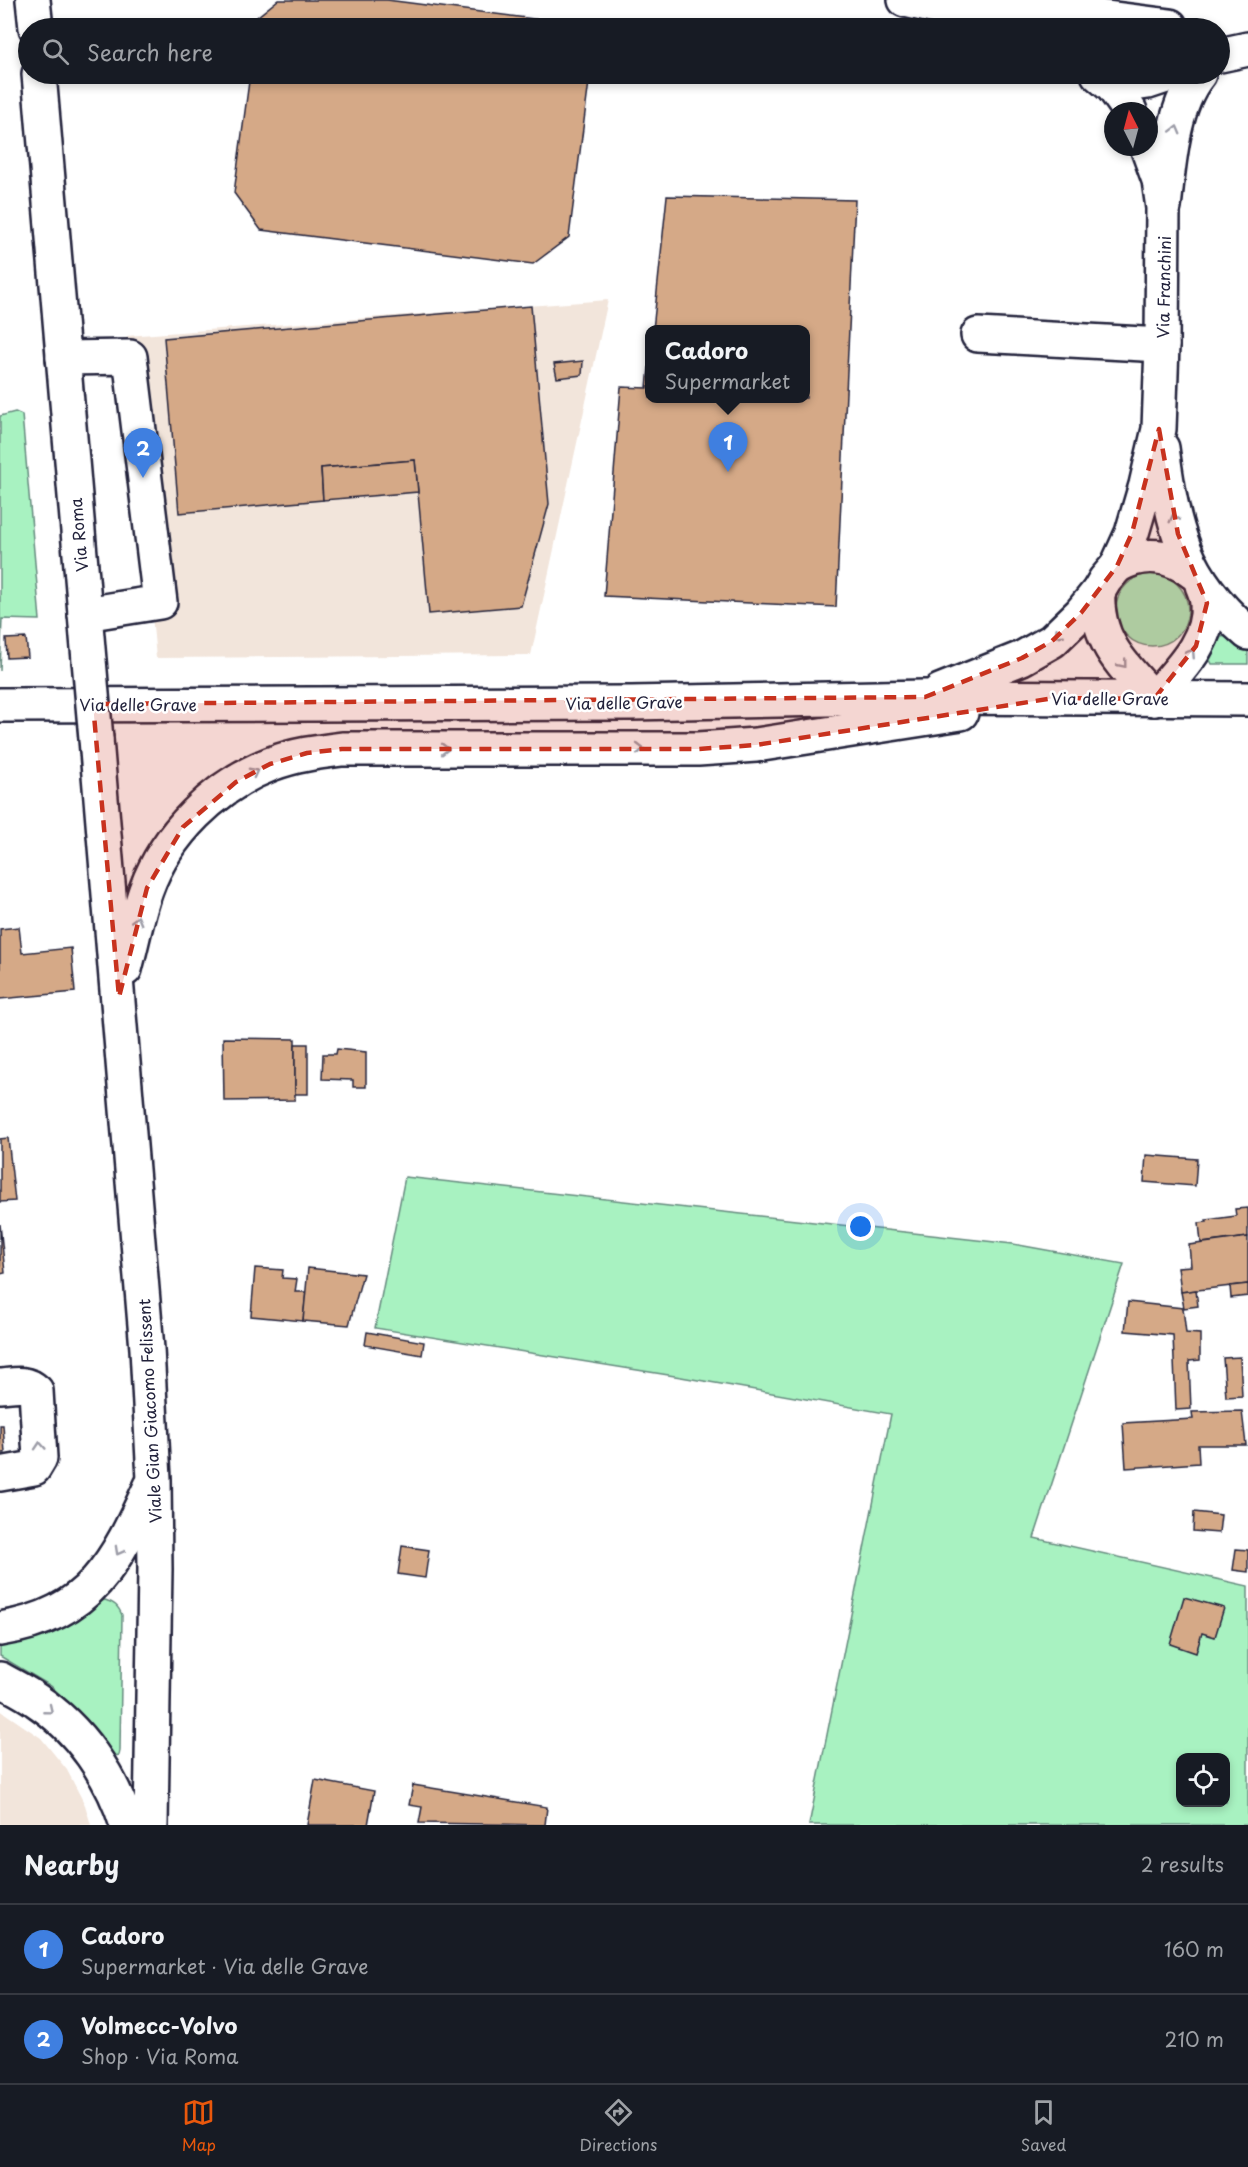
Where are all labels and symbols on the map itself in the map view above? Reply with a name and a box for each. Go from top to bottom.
north arrow [1104,102,1158,156]
one-way arrow [1168,125,1181,135]
street label: Via Franchini [1150,236,1176,338]
pin: 1 [708,422,748,472]
pin: 2 [124,428,162,478]
street label: Via Roma [63,497,93,573]
one-way arrow [1169,513,1181,524]
one-way arrow [1055,627,1065,638]
one-way arrow [1184,649,1195,660]
one-way arrow [1116,658,1127,669]
street label: Via delle Grave [1051,686,1169,710]
street label: Via delle Grave [565,689,683,715]
street label: Via delle Grave [79,692,197,716]
one-way arrow [441,743,450,755]
one-way arrow [636,743,645,755]
one-way arrow [248,768,258,779]
one-way arrow [130,915,143,925]
your location [846,1212,875,1241]
street label: Viale Gian Giacomo Felissent [131,1298,167,1524]
one-way arrow [33,1441,46,1450]
one-way arrow [115,1544,126,1555]
one-way arrow [43,1702,54,1713]

